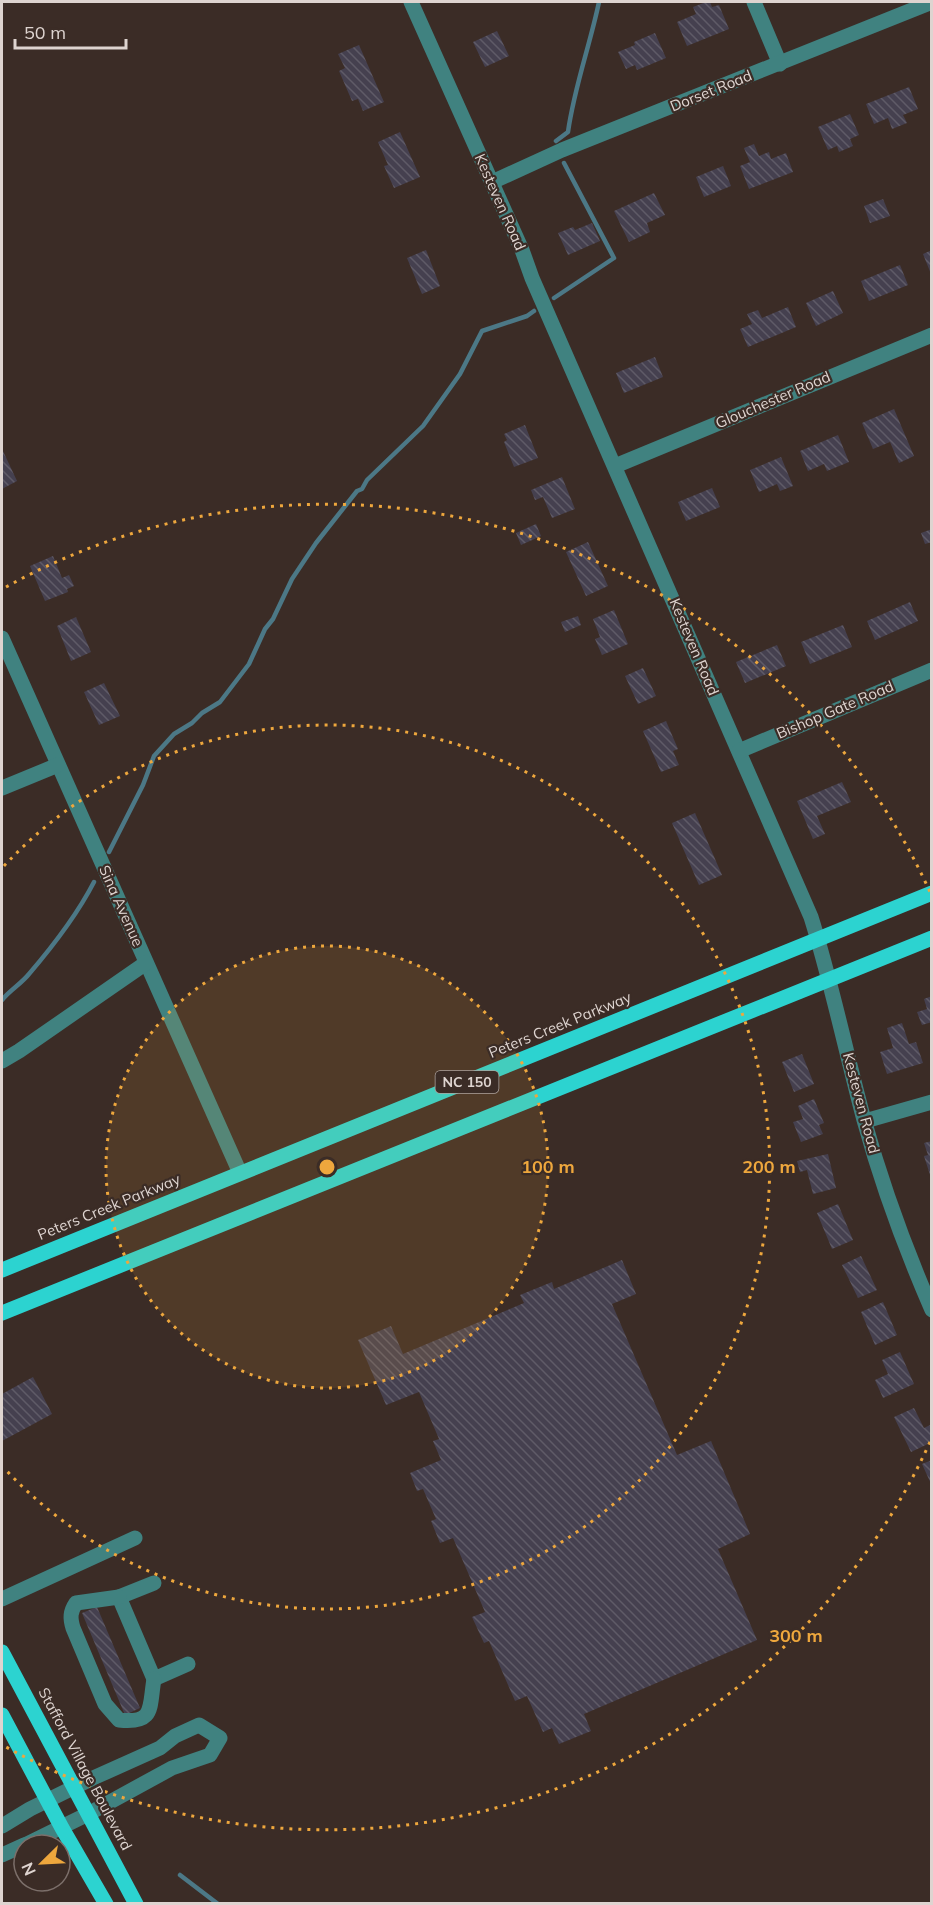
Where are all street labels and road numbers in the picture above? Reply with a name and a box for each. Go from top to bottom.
street label: Dorset Road [667,65,755,116]
street label: Kesteven Road [471,151,530,253]
street label: Glouchester Road [712,367,833,432]
street label: Kesteven Road [665,595,723,698]
street label: Bishop Gate Road [773,676,896,743]
street label: Sina Avenue [95,862,148,949]
street label: Peters Creek Parkway [486,987,634,1062]
street label: Kesteven Road [839,1050,884,1155]
road number: NC 150 [436,1071,498,1093]
street label: Peters Creek Parkway [35,1169,183,1244]
street label: Stafford Village Boulevard [34,1684,136,1853]

